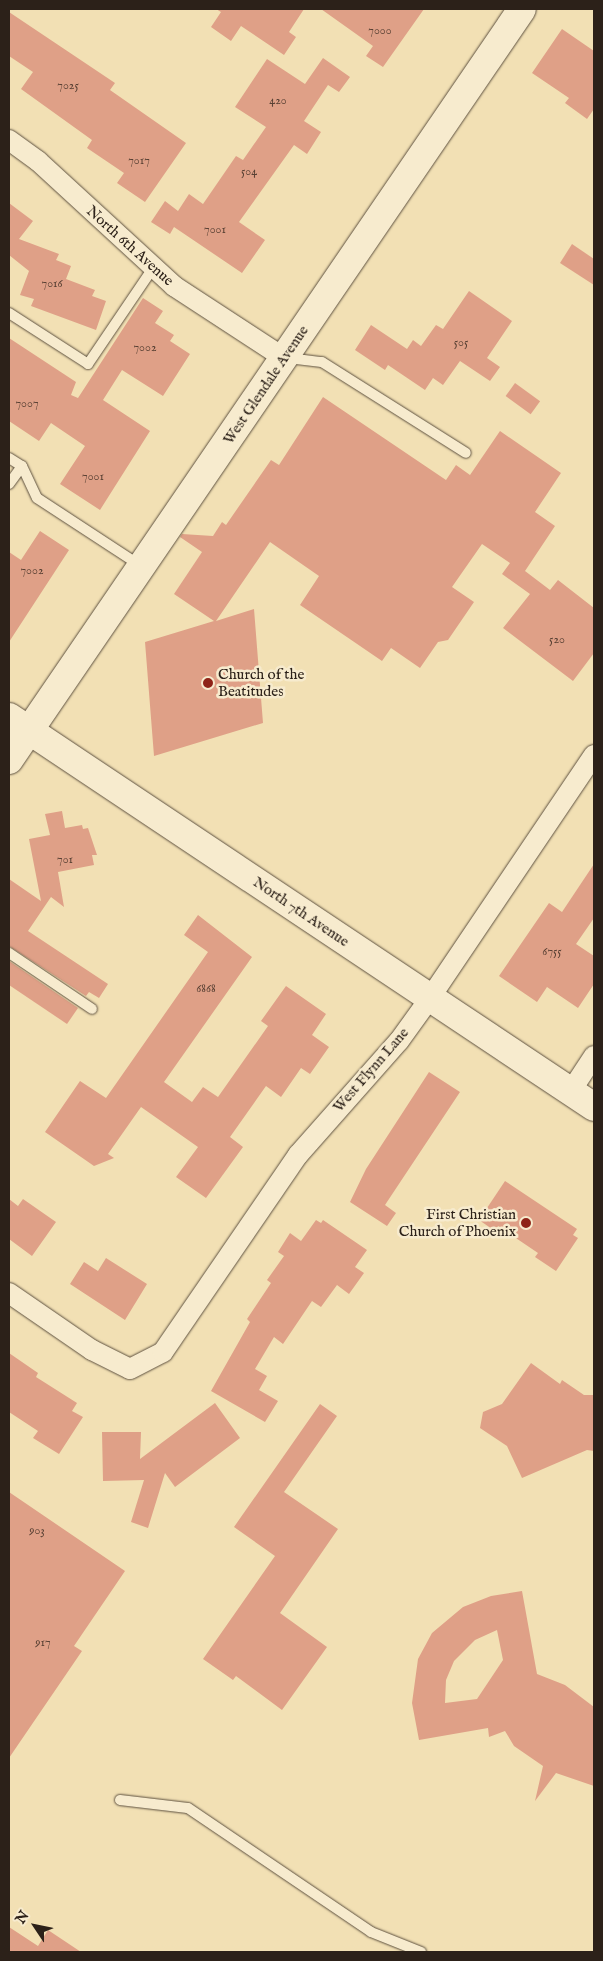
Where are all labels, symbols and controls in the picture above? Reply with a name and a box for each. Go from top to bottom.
house number: 7000 [368,24,392,38]
house number: 7025 [57,79,79,93]
house number: 420 [269,94,287,108]
house number: 7017 [128,154,150,168]
house number: 504 [241,165,257,179]
street label: North 6th Avenue [83,202,177,290]
house number: 7001 [204,223,226,237]
house number: 7016 [42,277,62,291]
street label: West Glendale Avenue [220,322,312,448]
house number: 505 [454,336,468,350]
house number: 7002 [133,341,157,355]
house number: 7007 [15,397,39,411]
house number: 7001 [82,470,104,484]
house number: 7002 [20,564,44,578]
house number: 520 [549,633,565,647]
place label: Church of the Beatitudes [218,665,304,700]
marker: Church of the Beatitudes [202,677,214,689]
house number: 701 [57,853,73,867]
street label: North 7th Avenue [250,873,352,951]
house number: 6755 [542,945,562,959]
house number: 6868 [196,982,216,996]
street label: West Flynn Lane [329,1024,413,1116]
place label: First Christian Church of Phoenix [399,1205,516,1240]
marker: First Christian Church of Phoenix [520,1217,532,1229]
house number: 903 [29,1524,45,1538]
house number: 917 [35,1636,51,1650]
north arrow [10,1901,60,1951]
text: N [12,1908,33,1928]

